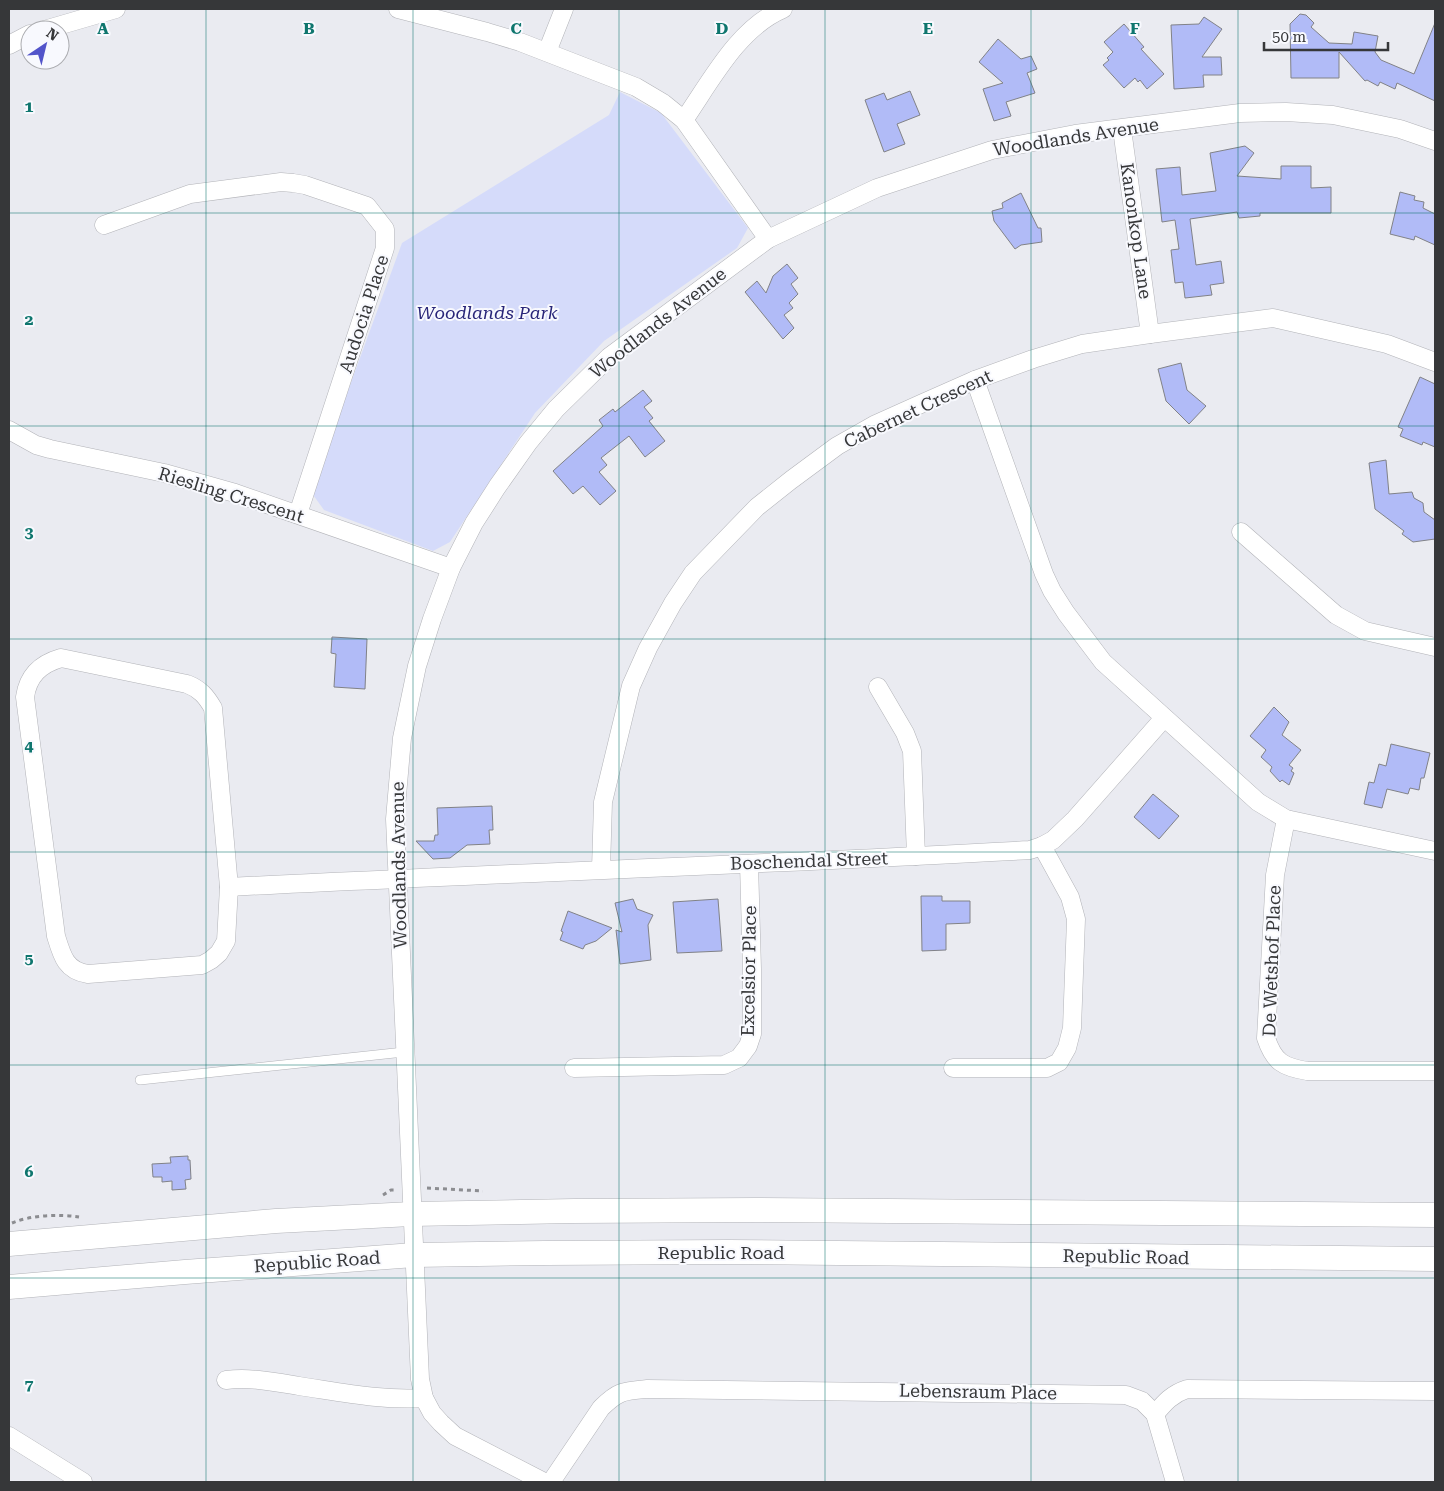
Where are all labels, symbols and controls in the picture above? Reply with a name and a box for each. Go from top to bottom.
text: A [97,19,109,38]
text: B [303,19,315,38]
text: C [510,19,522,38]
text: D [716,19,729,38]
text: E [923,19,933,38]
text: F [1130,19,1140,38]
north arrow [20,20,70,70]
scale bar [1264,20,1388,52]
text: N [43,25,62,44]
text: 50 m [1272,28,1307,46]
text: 1 [25,97,34,116]
street label: Woodlands Avenue [992,113,1160,160]
street label: Kanonkop Lane [1117,161,1156,301]
street label: Audocia Place [335,252,393,376]
street label: Woodlands Avenue [585,263,730,382]
park label: Woodlands Park [417,302,558,323]
text: 2 [25,310,34,329]
street label: Cabernet Crescent [840,365,996,452]
street label: Riesling Crescent [156,462,307,527]
text: 3 [25,523,34,542]
text: 4 [25,736,34,755]
street label: Woodlands Avenue [387,781,410,949]
street label: Boschendal Street [730,847,889,874]
street label: De Wetshof Place [1258,885,1285,1037]
street label: Excelsior Place [737,905,760,1037]
text: 5 [25,949,34,968]
text: 6 [25,1162,34,1181]
street label: Republic Road [658,1242,785,1263]
street label: Republic Road [1062,1245,1190,1268]
street label: Republic Road [253,1247,381,1276]
text: 7 [25,1375,34,1394]
street label: Lebensraum Place [899,1380,1057,1403]

